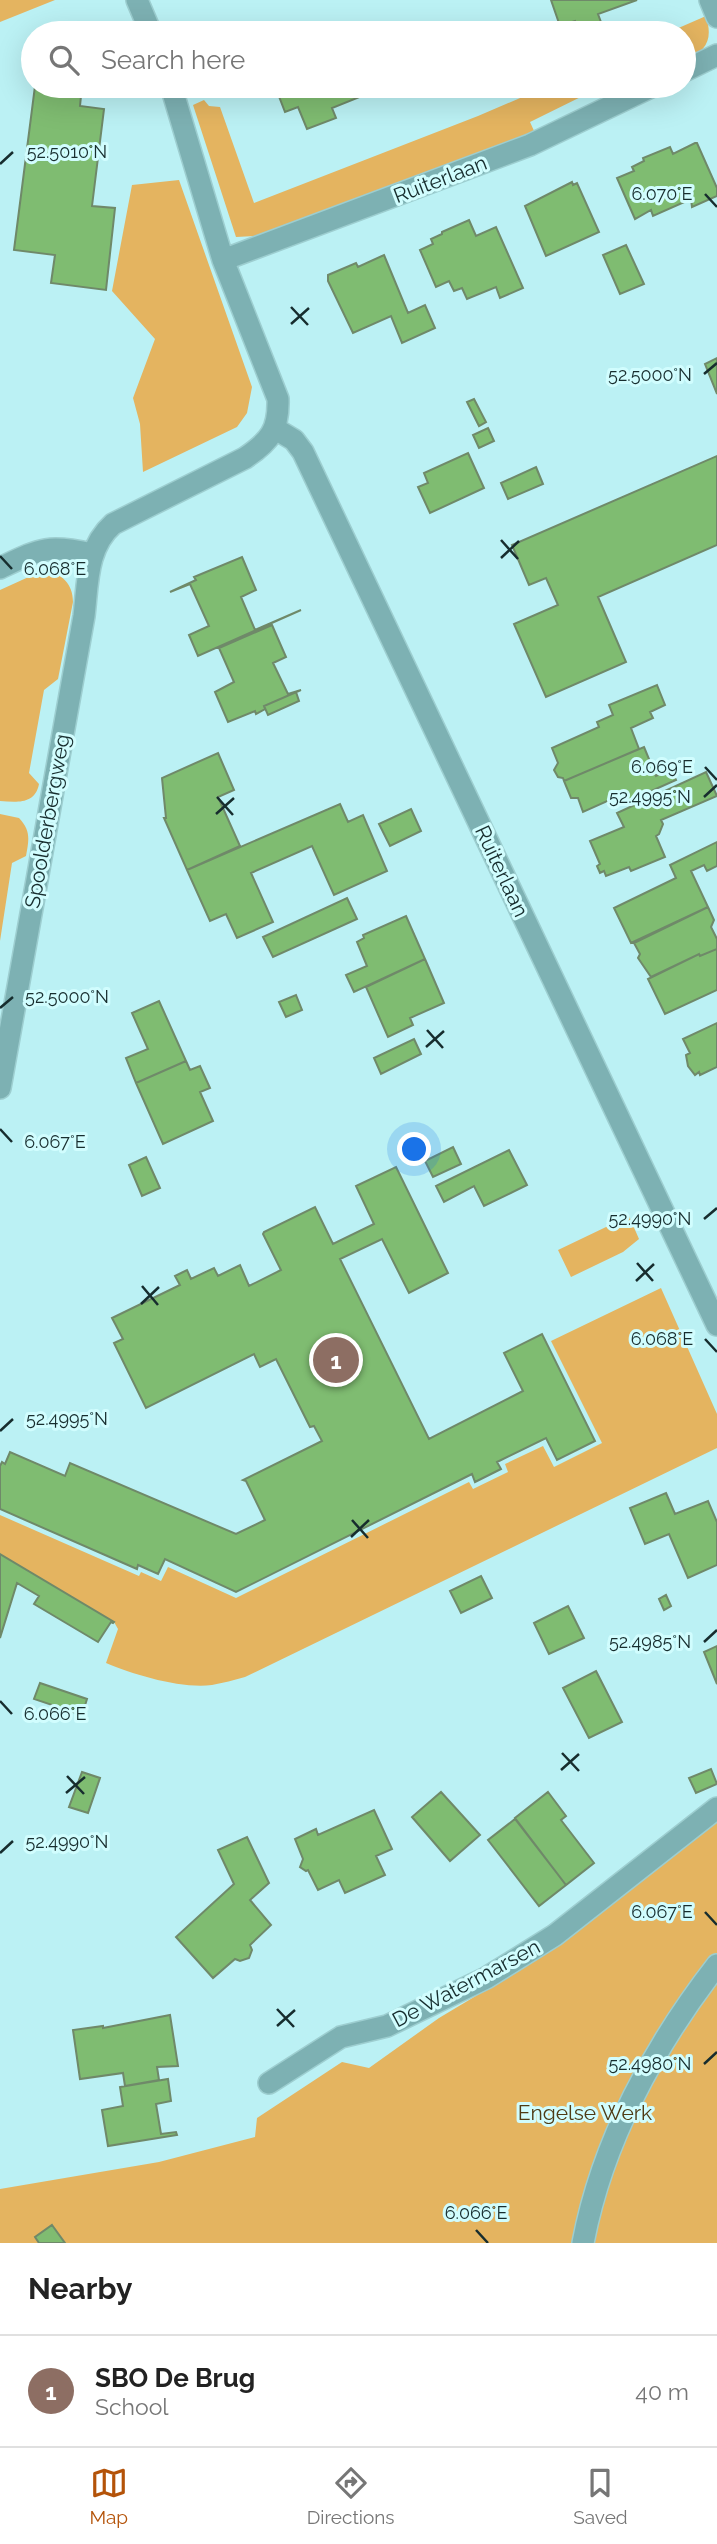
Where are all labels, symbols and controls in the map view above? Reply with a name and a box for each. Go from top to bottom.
search box [21,21,696,98]
icon: search [45,41,83,79]
text: Search here [101,45,245,75]
text: 52.5010°N [27,141,107,162]
street label: Ruiterlaan [390,150,490,208]
text: 6.070°E [631,183,693,204]
text: 52.5000°N [608,364,692,385]
text: 6.068°E [24,558,86,579]
street label: Spoolderbergweg [19,732,75,910]
text: 6.069°E [631,756,693,777]
text: 52.4995°N [609,786,691,807]
street label: Ruiterlaan [470,821,534,921]
text: 52.5000°N [25,986,109,1007]
text: 6.067°E [24,1131,86,1152]
your location [397,1132,431,1166]
text: 52.4990°N [609,1208,691,1229]
text: 6.068°E [631,1328,693,1349]
pin: 1 [313,1334,359,1386]
text: 52.4995°N [26,1408,108,1429]
text: 52.4985°N [609,1631,691,1652]
text: 6.066°E [24,1703,86,1724]
text: 52.4990°N [26,1831,108,1852]
text: 6.067°E [631,1901,693,1922]
street label: De Watermarsen [388,1934,544,2032]
text: 52.4980°N [609,2053,691,2074]
park label: Engelse Werk [518,2100,652,2125]
text: 6.066°E [445,2202,507,2223]
text: Nearby [28,2271,132,2306]
text: SBO De Brug [95,2363,255,2393]
text: 1 [45,2378,57,2405]
text: 40 m [635,2378,689,2405]
text: School [95,2393,169,2420]
tab: Map [89,2464,128,2528]
tab: Directions [307,2464,395,2528]
tab: Saved [573,2464,628,2528]

